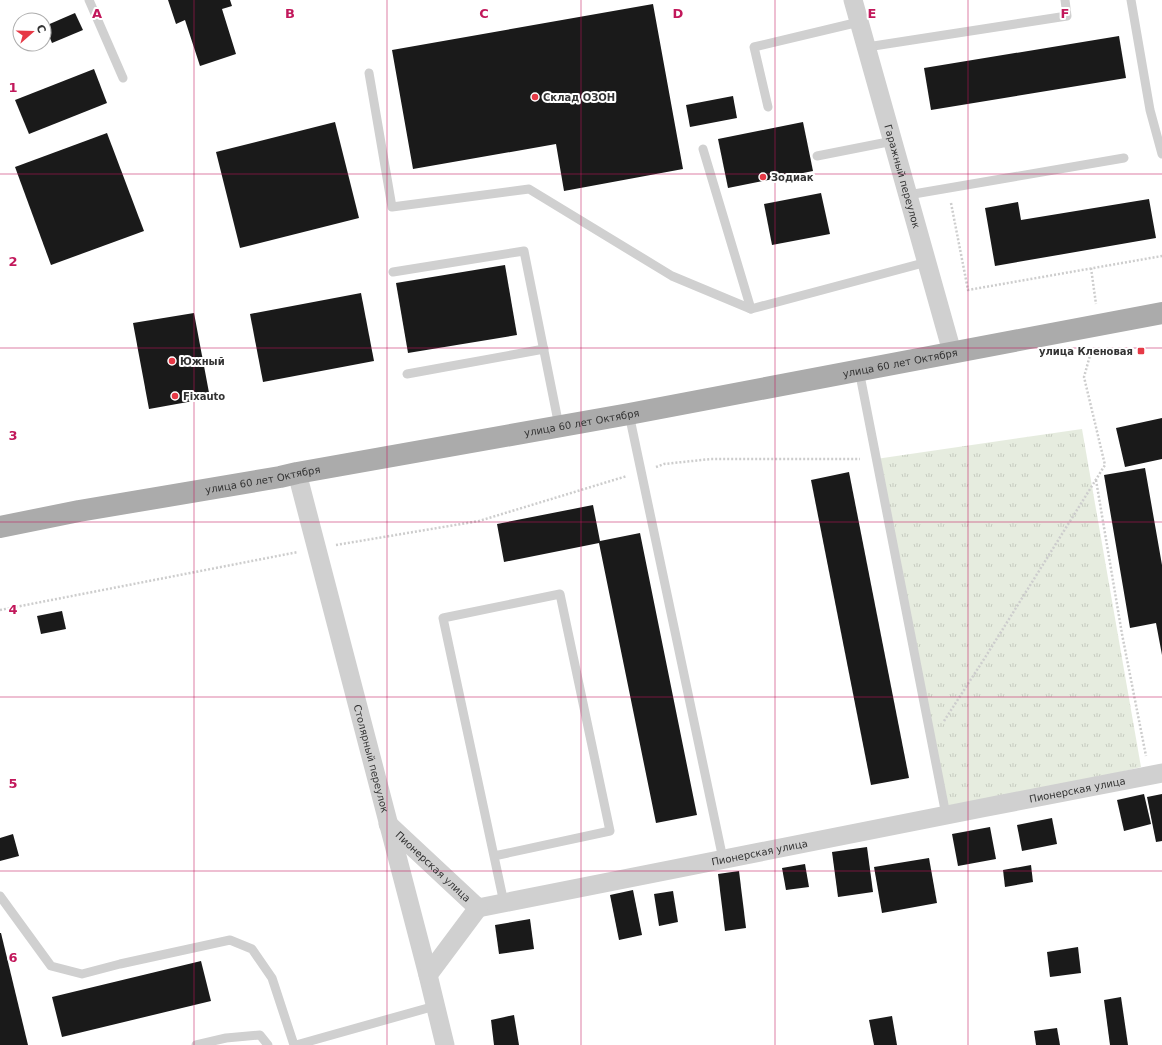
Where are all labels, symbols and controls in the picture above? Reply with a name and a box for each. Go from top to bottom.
text: A [92,6,102,21]
text: B [285,6,295,21]
text: C [479,6,489,21]
text: D [673,6,684,21]
text: E [868,6,876,21]
text: F [1061,6,1069,21]
north arrow [12,12,52,52]
text: С [33,23,48,35]
text: 1 [8,80,18,95]
marker: Склад ОЗОН [530,92,540,102]
place label: Склад ОЗОН [543,92,615,103]
street label: Гаражный переулок [883,123,922,229]
marker: Зодиак [758,172,768,182]
place label: Зодиак [771,172,814,183]
text: 2 [8,254,18,269]
street label: улица 60 лет Октября [842,346,958,379]
place label: улица Кленовая [1039,346,1133,357]
marker: улица Кленовая [1136,346,1146,356]
marker: Южный [167,356,177,366]
place label: Южный [180,356,225,367]
marker: Fixauto [170,391,180,401]
place label: Fixauto [183,391,225,402]
street label: улица 60 лет Октября [523,407,640,438]
text: 3 [8,428,18,443]
street label: улица 60 лет Октября [204,463,321,495]
text: 4 [8,602,18,617]
street label: Столярный переулок [352,703,391,814]
street label: Пионерская улица [1028,775,1126,804]
text: 5 [8,776,18,791]
street label: Пионерская улица [394,829,473,904]
street label: Пионерская улица [710,837,808,867]
text: 6 [8,950,18,965]

